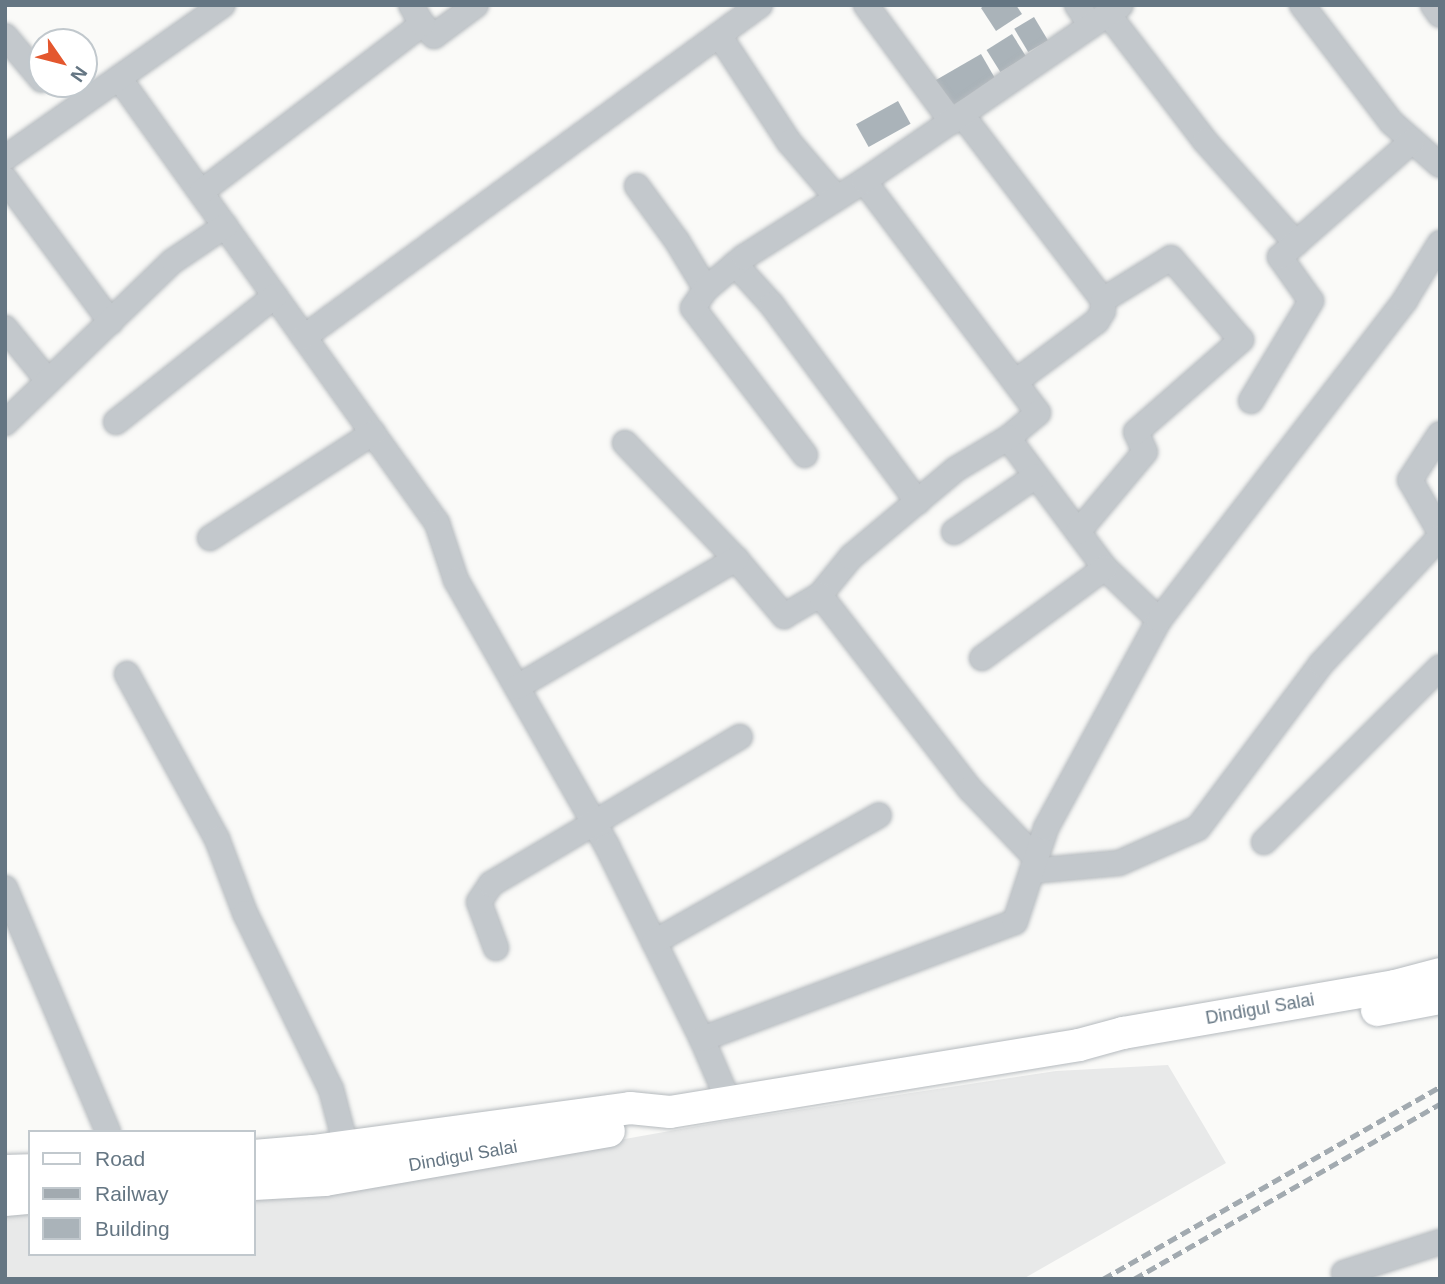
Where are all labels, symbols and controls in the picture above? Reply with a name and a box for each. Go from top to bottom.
north arrow [28,28,98,98]
text: N [66,63,92,86]
street label: Dindigul Salai [1204,989,1316,1029]
legend [28,1130,256,1256]
street label: Dindigul Salai [407,1136,519,1176]
text: Road [95,1147,145,1170]
text: Railway [95,1182,169,1205]
text: Building [95,1217,170,1240]

